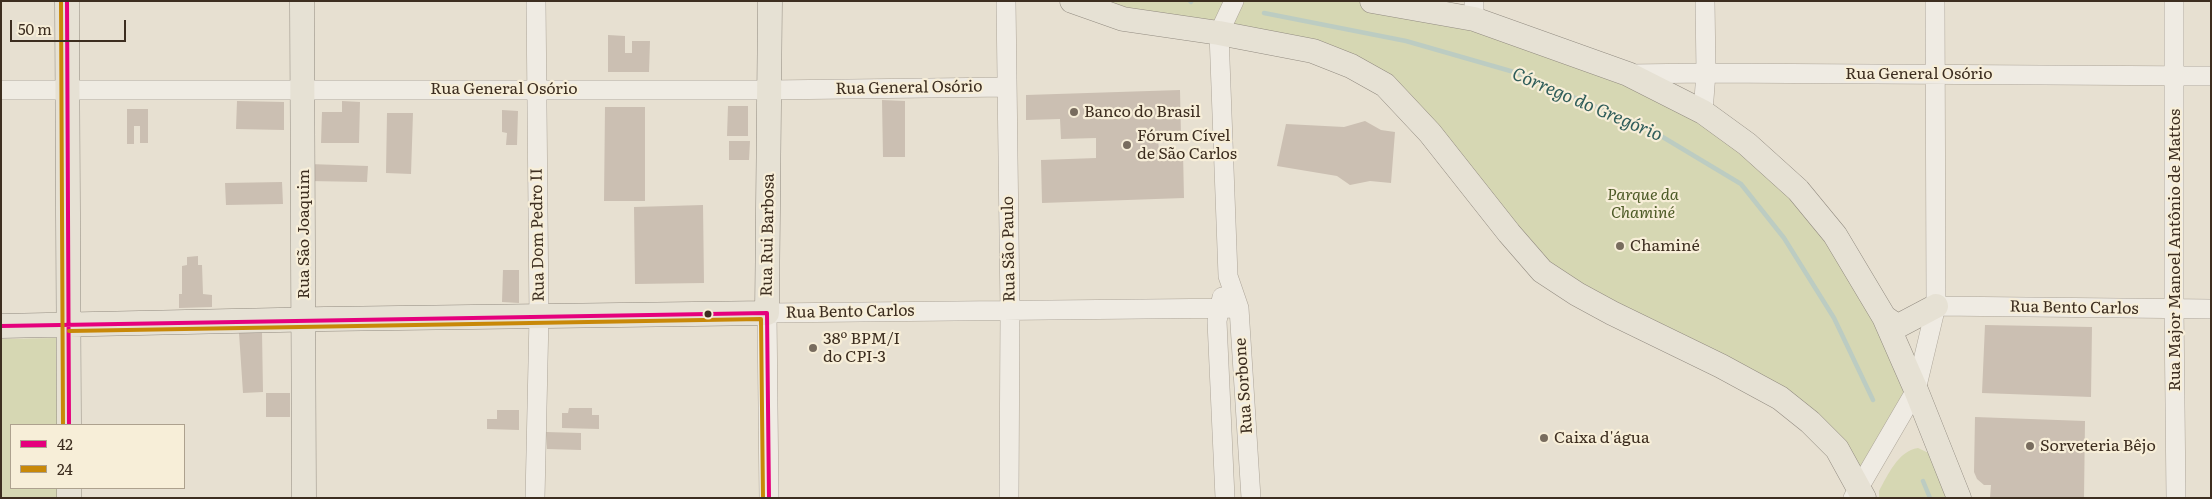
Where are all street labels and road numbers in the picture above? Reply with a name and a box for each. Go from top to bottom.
street label: Rua General Osório [1845,64,1993,84]
street label: Rua General Osório [835,77,983,99]
street label: Rua General Osório [430,79,578,99]
street label: Rua Major Manoel Antônio de Mattos [2165,109,2185,391]
street label: Rua Dom Pedro II [527,168,549,302]
street label: Rua São Joaquim [294,169,314,299]
street label: Rua Rui Barbosa [757,173,779,297]
street label: Rua São Paulo [998,196,1020,302]
street label: Rua Bento Carlos [2009,297,2139,319]
street label: Rua Bento Carlos [785,301,915,323]
street label: Rua Sorbone [1231,337,1257,435]

